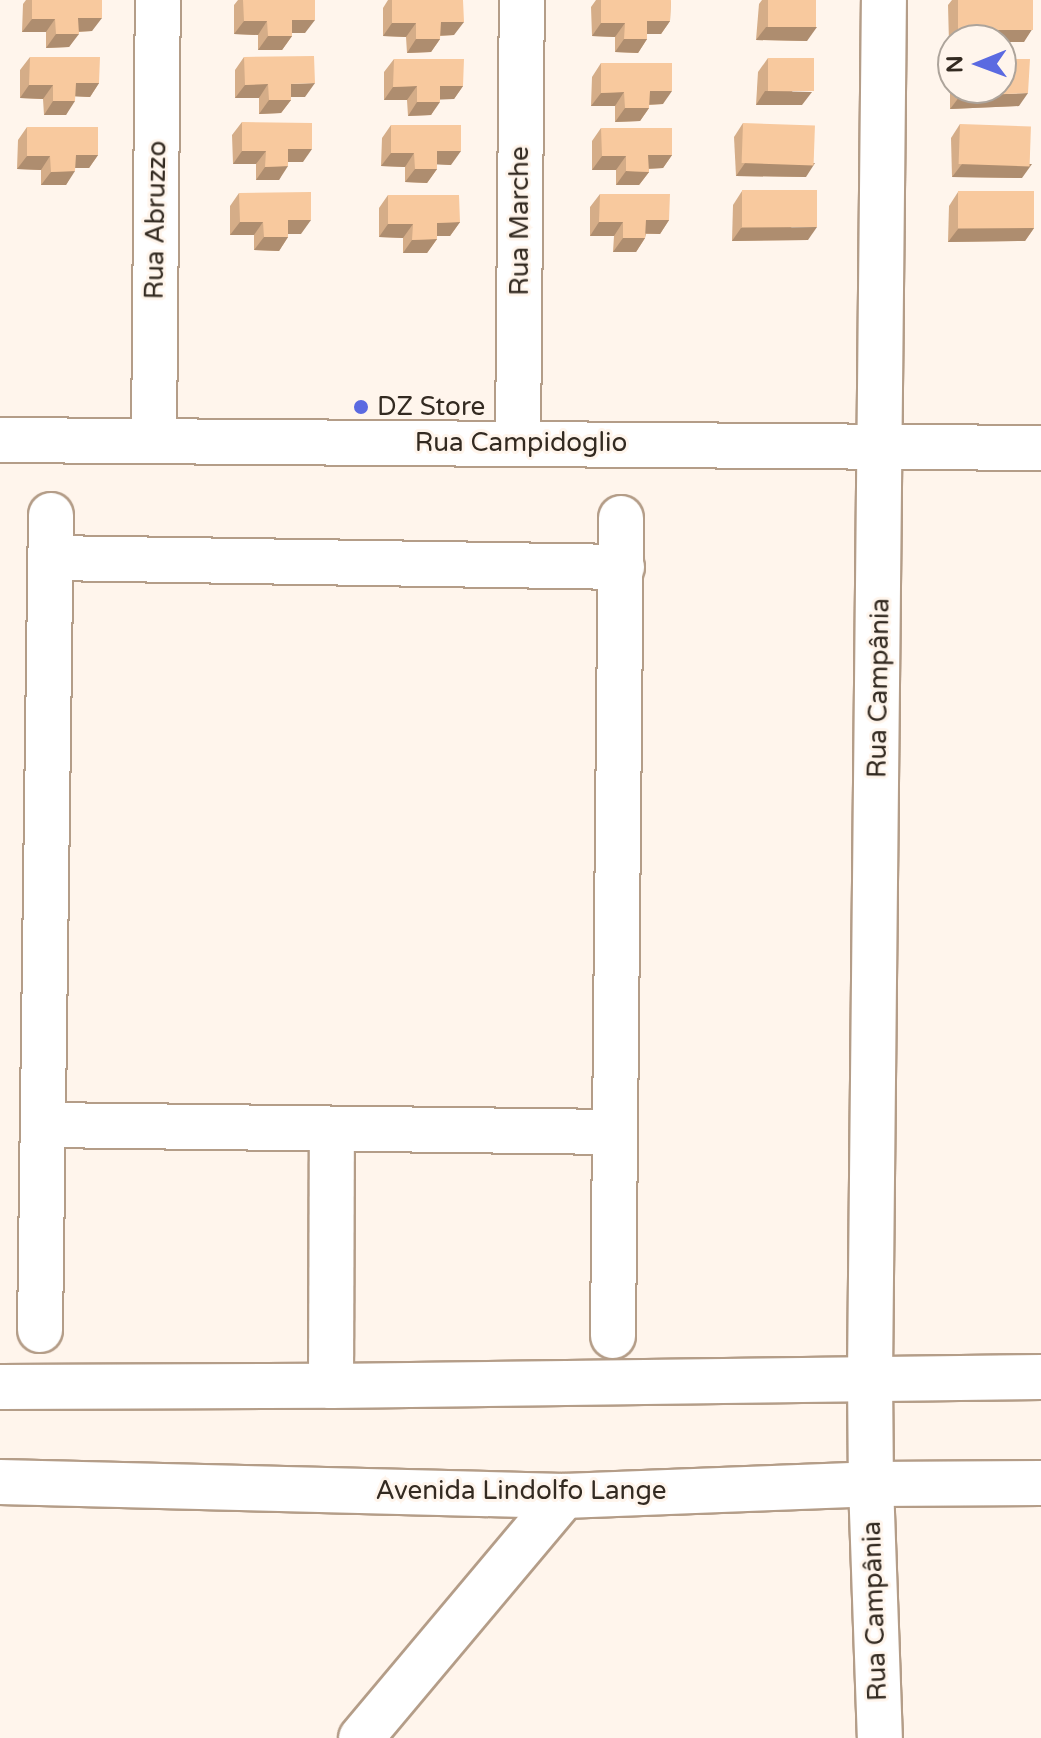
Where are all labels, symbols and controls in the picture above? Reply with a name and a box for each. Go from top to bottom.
north arrow [937,24,1017,104]
text: N [942,55,968,73]
street label: Rua Abruzzo [139,140,173,300]
street label: Rua Marche [504,146,536,296]
place label: DZ Store [377,391,485,423]
marker: DZ Store [352,398,370,416]
street label: Rua Campidoglio [415,427,627,459]
street label: Rua Campânia [862,598,896,778]
street label: Avenida Lindolfo Lange [375,1475,667,1507]
street label: Rua Campânia [856,1520,894,1702]

